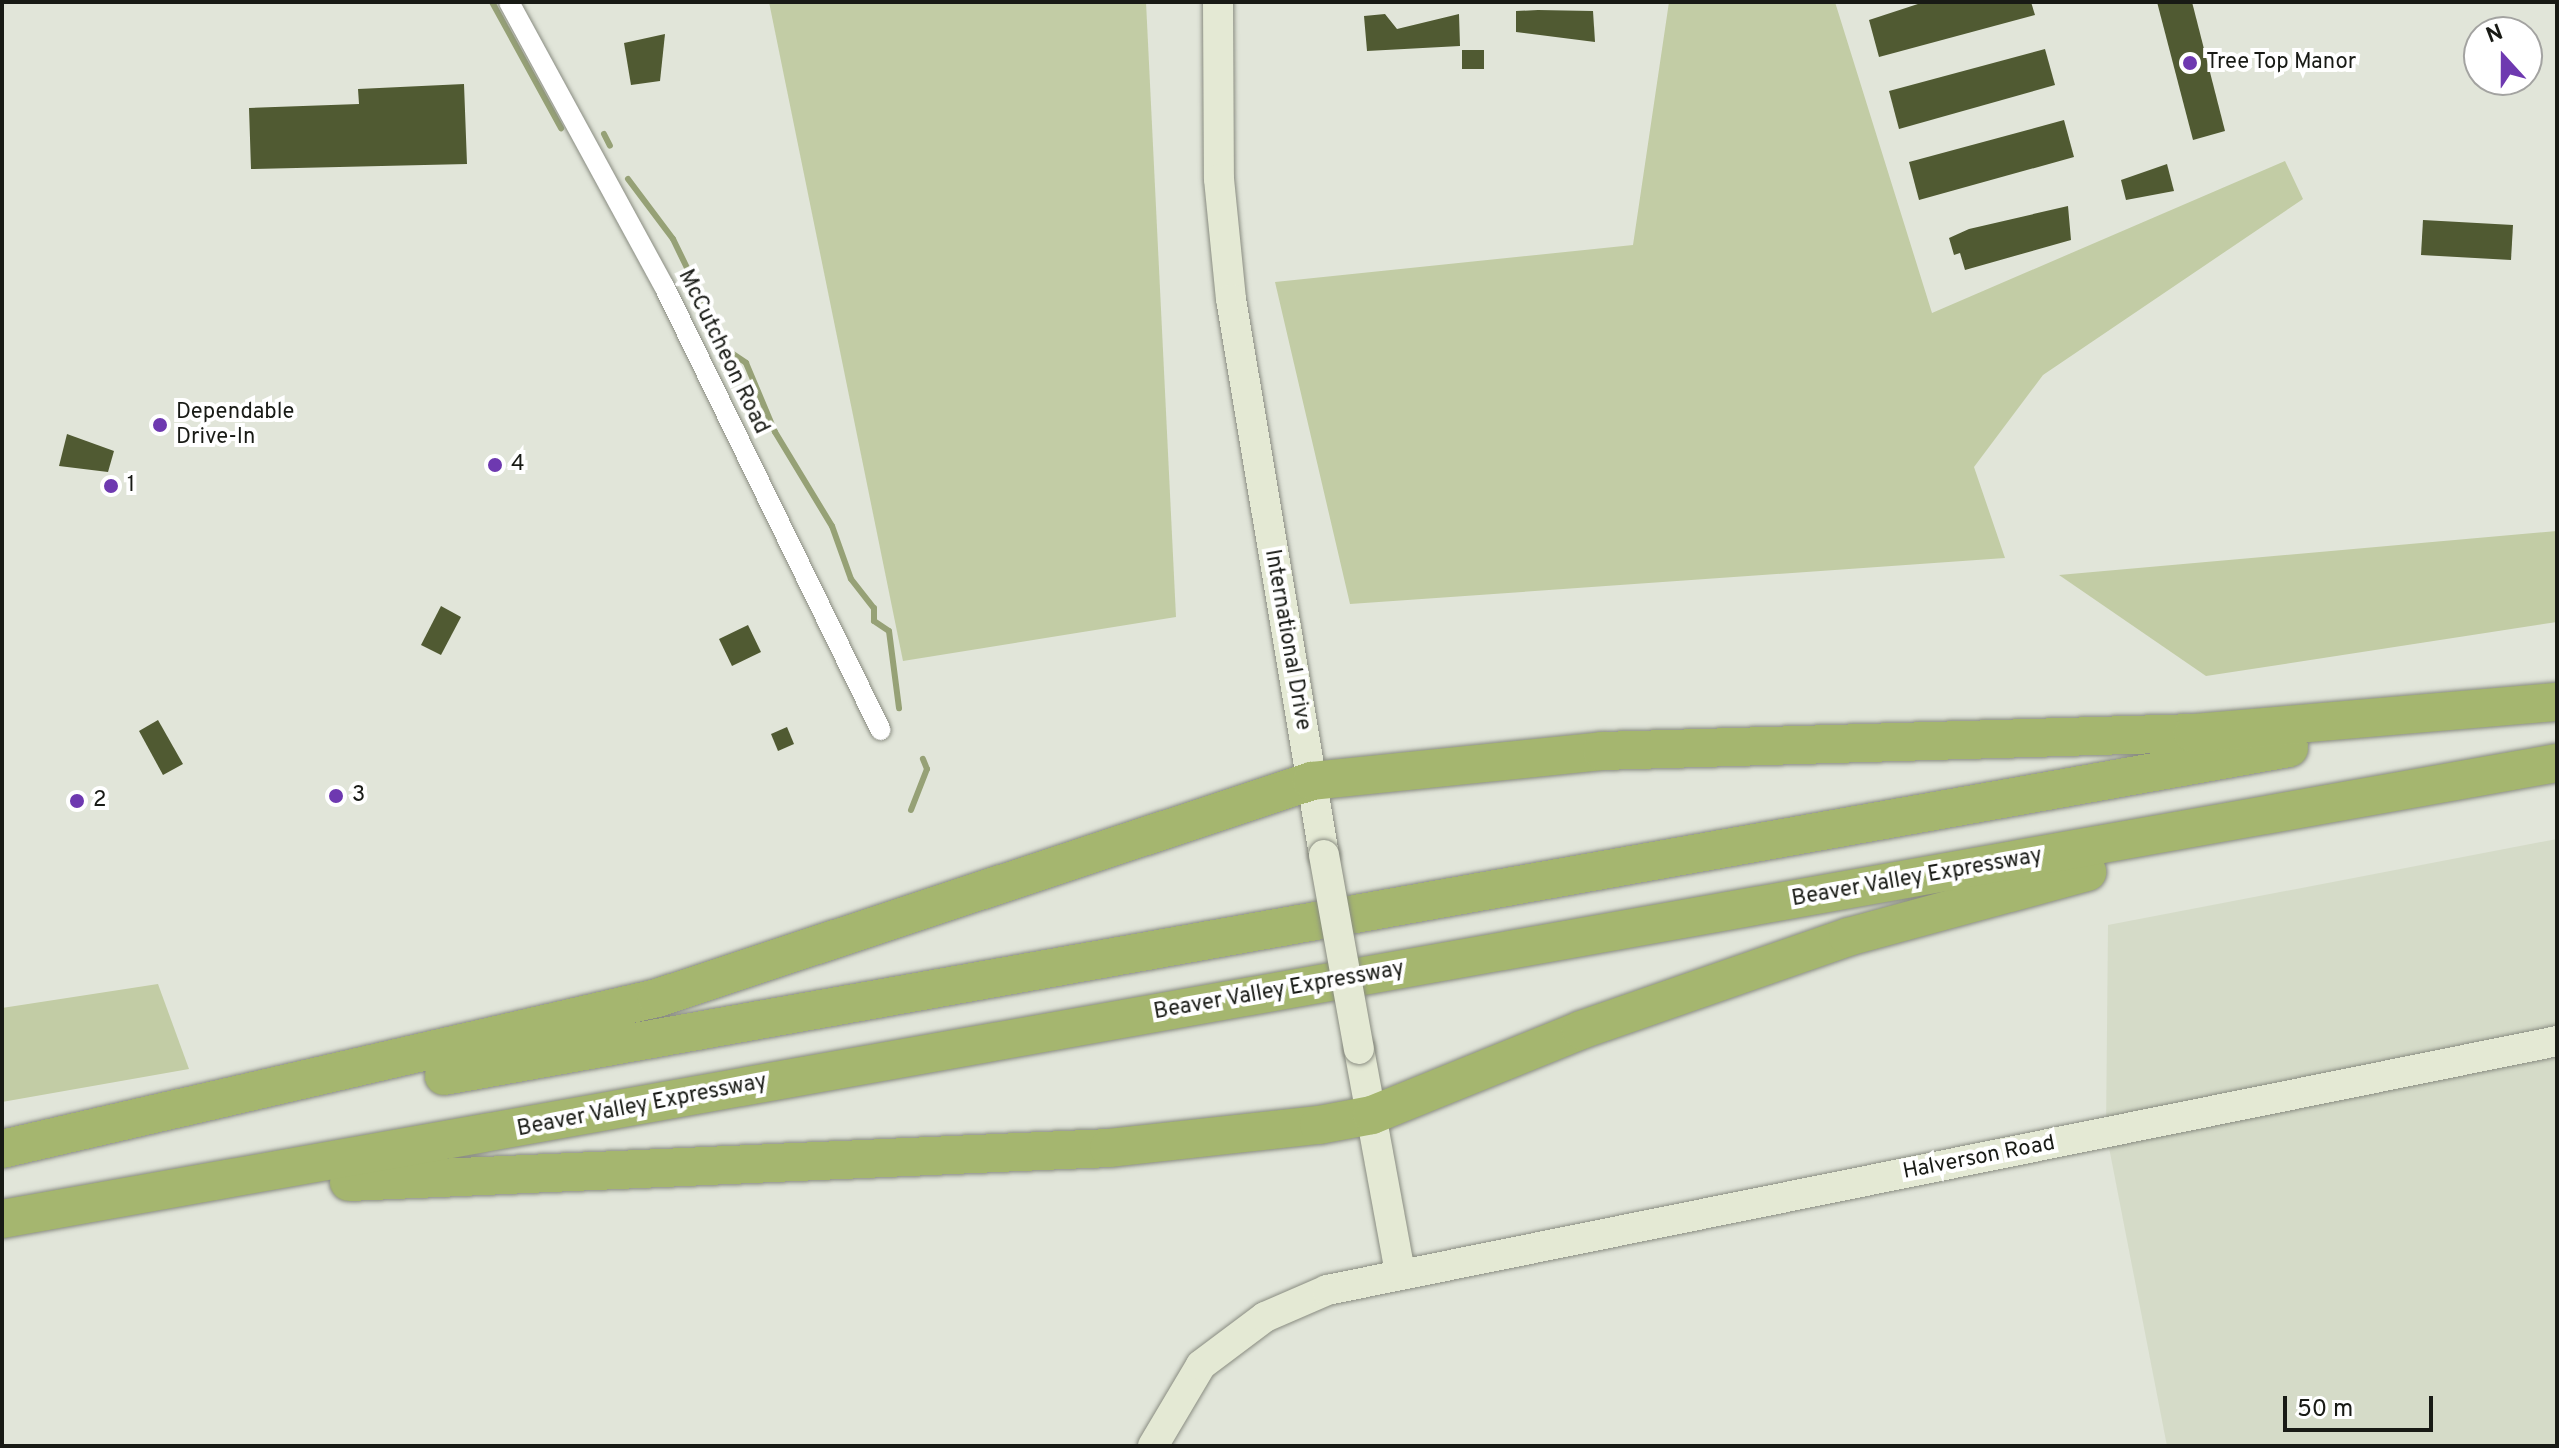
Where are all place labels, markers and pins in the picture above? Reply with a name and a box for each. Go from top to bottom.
place label: Tree Top Manor [2206,50,2357,76]
marker: Tree Top Manor [2181,54,2199,72]
place label: Dependable Drive-In [176,399,294,450]
marker: Dependable Drive-In [151,416,169,434]
place label: 4 [511,452,525,478]
marker: 4 [486,456,504,474]
place label: 1 [127,473,135,499]
marker: 1 [102,477,120,495]
place label: 3 [352,783,365,809]
marker: 3 [327,787,345,805]
place label: 2 [93,788,106,814]
marker: 2 [68,792,86,810]

